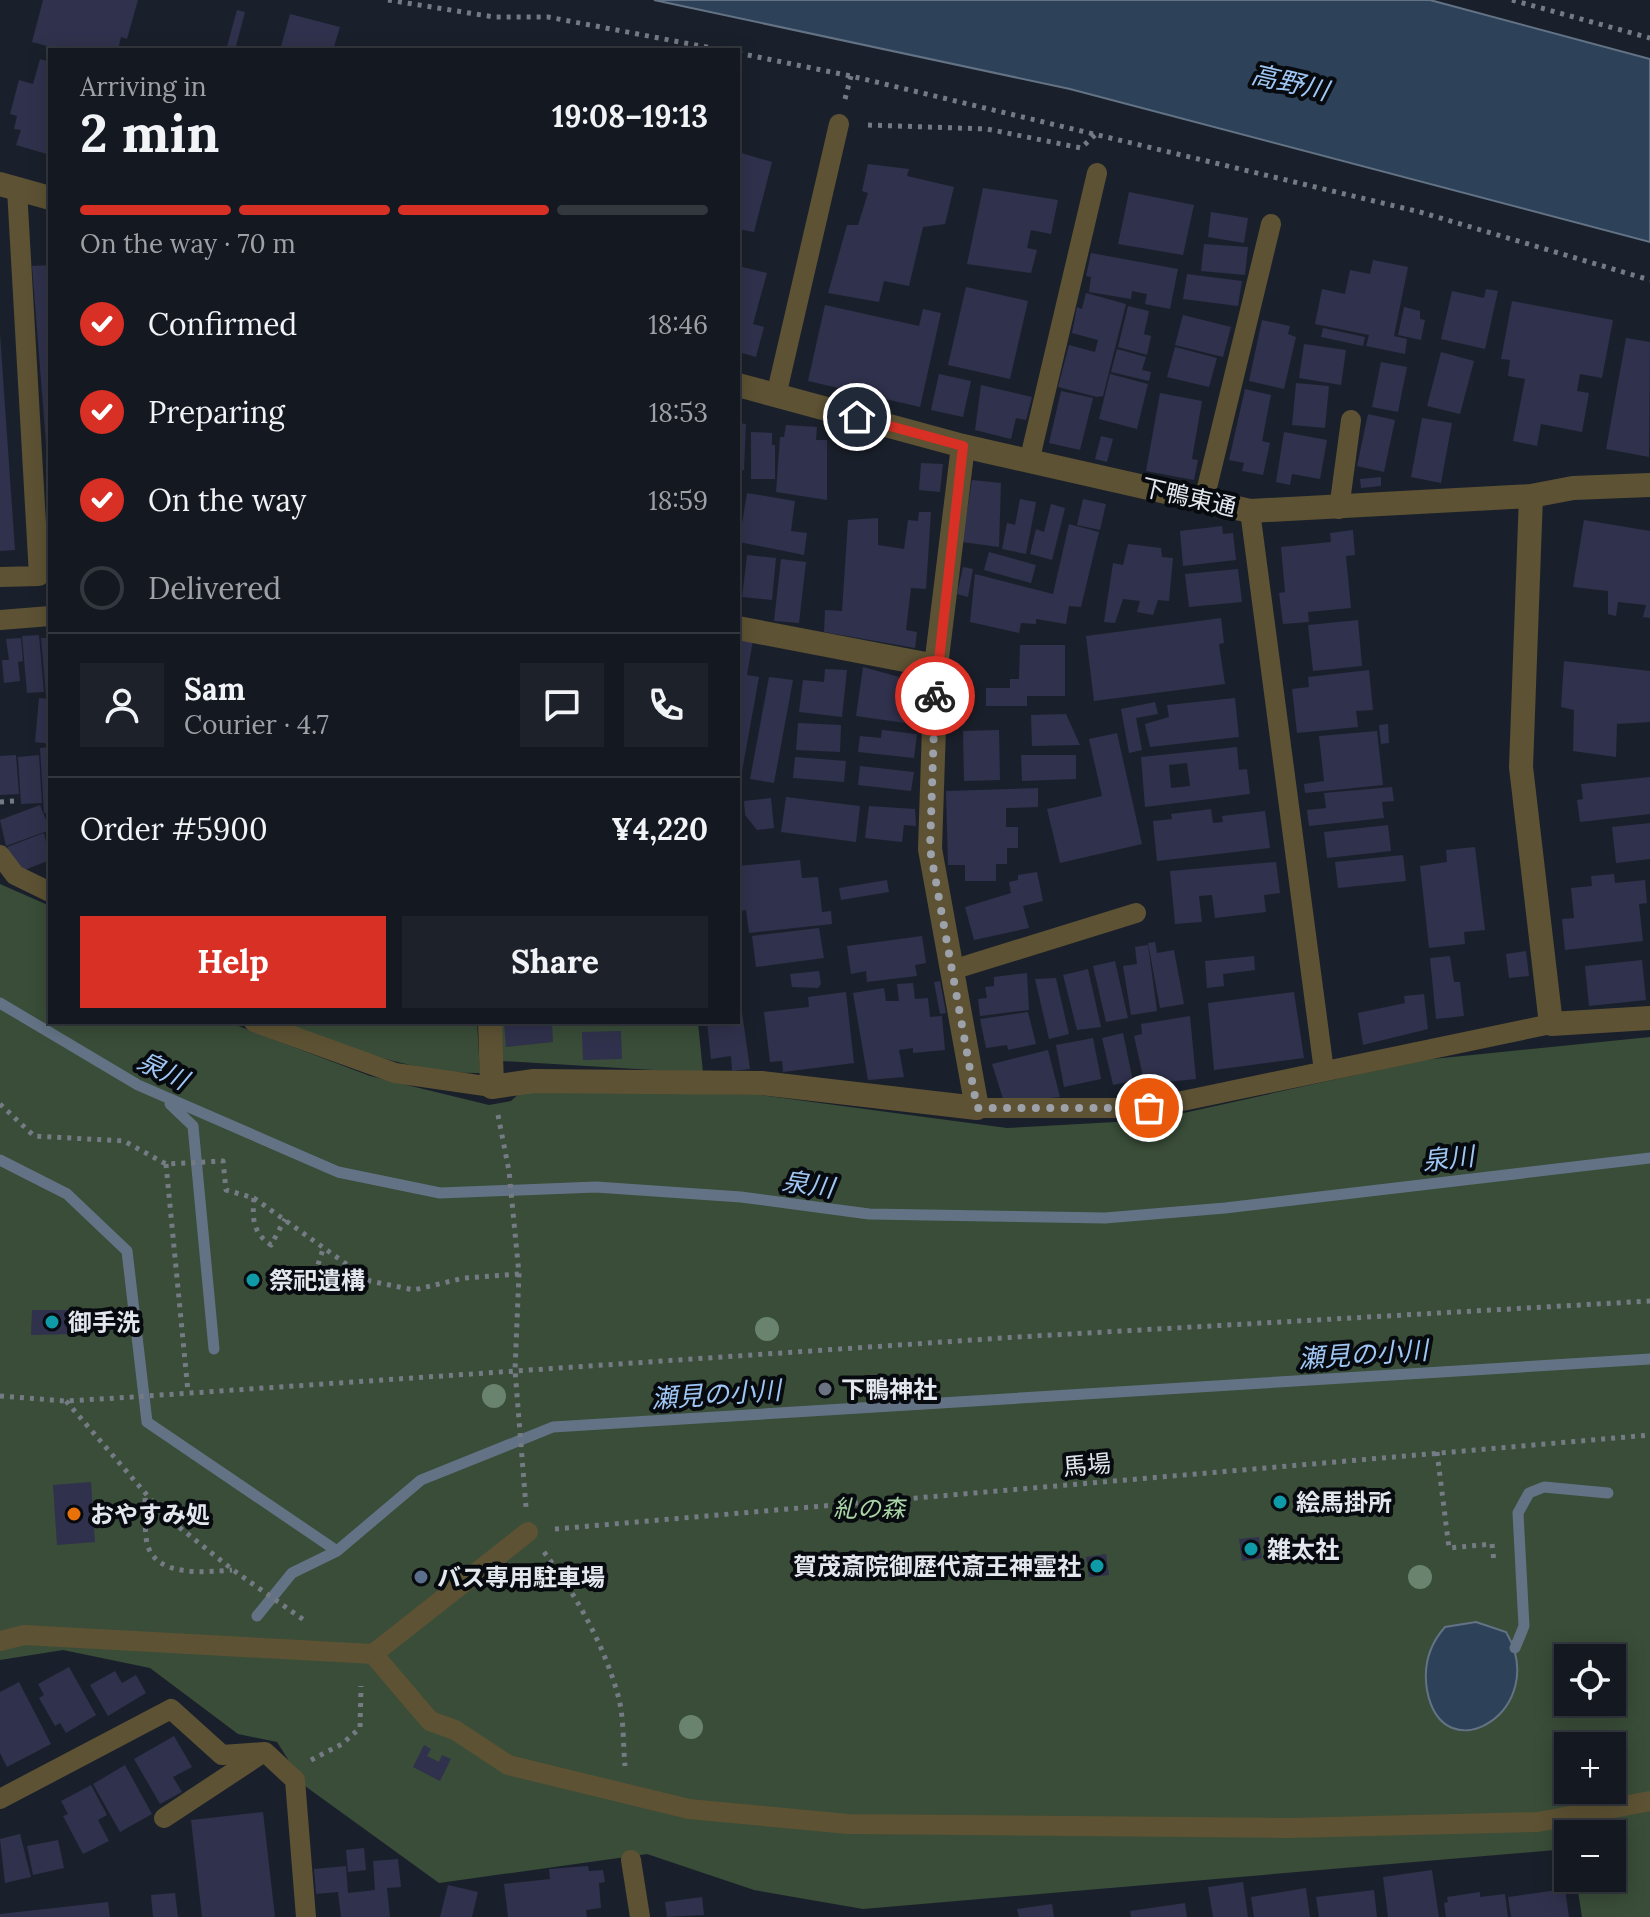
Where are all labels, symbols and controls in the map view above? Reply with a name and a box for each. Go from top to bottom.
water label: 高野川 [1248,57,1335,108]
text: Arriving in [80,70,207,103]
text: 19:08–19:13 [552,97,708,135]
text: 2 min [80,100,219,166]
text: On the way · 70 m [80,227,296,260]
icon: check [80,302,124,346]
text: Confirmed [148,305,297,343]
text: 18:46 [648,308,708,341]
pin [823,383,891,451]
icon: check [80,390,124,434]
text: Preparing [148,393,285,431]
icon: home [835,395,879,439]
text: 18:53 [649,396,708,429]
street label: 下鴨東通 [1139,471,1239,523]
icon: check [80,478,124,522]
text: On the way [148,481,306,519]
text: 18:59 [648,484,708,517]
text: Delivered [148,569,281,607]
courier [895,656,975,736]
button: person [80,663,164,747]
button: chat [520,663,604,747]
button: phone [624,663,708,747]
text: Sam [184,670,245,708]
icon: bike [913,674,957,718]
text: Courier · 4.7 [184,708,329,741]
text: Order #5900 [80,810,268,848]
text: ¥4,220 [611,810,708,848]
button: Help [80,916,386,1008]
button: Share [402,916,708,1008]
water label: 泉川 [132,1044,196,1098]
pin [1115,1074,1183,1142]
icon: bag [1127,1086,1171,1130]
water label: 泉川 [1420,1139,1479,1177]
water label: 泉川 [780,1164,839,1204]
place label: 祭祀遺構 [269,1265,365,1296]
marker: 祭祀遺構 [244,1271,262,1289]
place label: 御手洗 [68,1307,140,1338]
marker: 御手洗 [43,1313,61,1331]
water label: 瀬見の小川 [1297,1333,1432,1375]
water label: 瀬見の小川 [650,1373,785,1415]
place label: 下鴨神社 [841,1374,937,1405]
marker: 下鴨神社 [816,1380,834,1398]
street label: 馬場 [1062,1447,1112,1483]
place label: 絵馬掛所 [1296,1487,1392,1518]
park label: 糺の森 [833,1493,907,1524]
marker: 絵馬掛所 [1271,1493,1289,1511]
place label: おやすみ処 [90,1499,210,1530]
marker: おやすみ処 [65,1505,83,1523]
place label: 雑太社 [1267,1534,1339,1565]
marker: 雑太社 [1242,1540,1260,1558]
place label: 賀茂斎院御歴代斎王神霊社 [793,1551,1081,1582]
marker: 賀茂斎院御歴代斎王神霊社 [1088,1557,1106,1575]
place label: バス専用駐車場 [437,1562,605,1593]
marker: バス専用駐車場 [412,1568,430,1586]
map controls [1554,1644,1626,1892]
button: locate [1554,1644,1626,1716]
button: + [1554,1732,1626,1804]
button: − [1554,1820,1626,1892]

